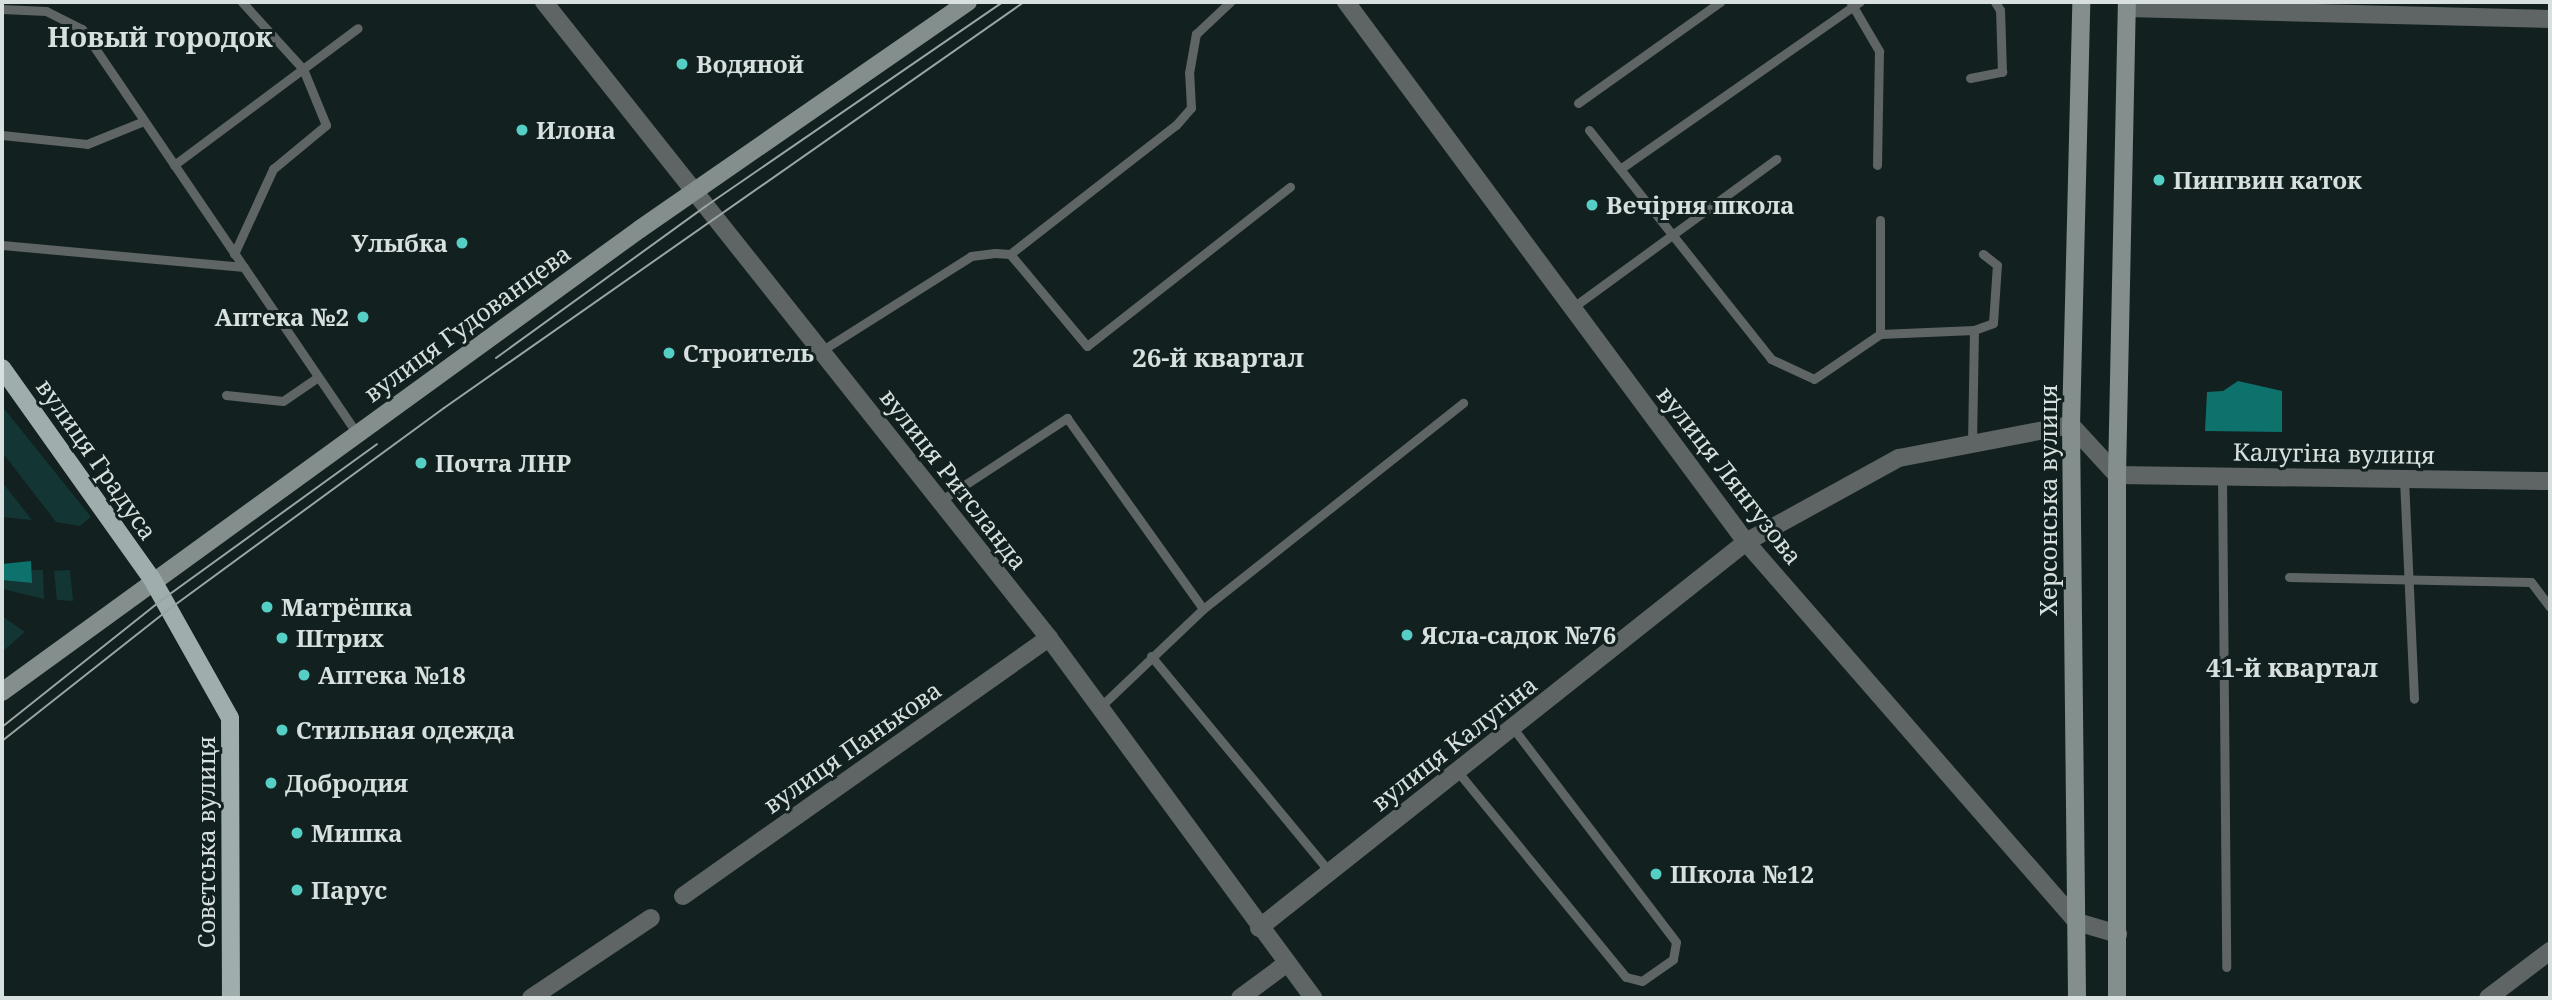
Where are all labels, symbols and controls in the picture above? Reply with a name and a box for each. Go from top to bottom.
district label: Новый городок [47,19,273,53]
place label: Водяной [696,50,804,78]
marker: Водяной [674,56,690,72]
place label: Илона [536,116,616,144]
marker: Илона [514,122,530,138]
place label: Пингвин каток [2173,166,2362,194]
marker: Пингвин каток [2151,172,2167,188]
place label: Вечірня школа [1606,191,1794,219]
marker: Вечірня школа [1584,197,1600,213]
place label: Улыбка [352,229,448,257]
marker: Улыбка [454,235,470,251]
street label: вулиця Гудованцева [358,238,576,408]
place label: Аптека №2 [215,303,349,331]
marker: Аптека №2 [355,309,371,325]
place label: Строитель [683,339,814,367]
district label: 26-й квартал [1132,342,1304,374]
marker: Строитель [661,345,677,361]
street label: вулиця Градуса [31,373,163,545]
street label: вулиця Лянгузова [1651,380,1809,570]
street label: вулиця Ритсланда [874,383,1034,575]
street label: Херсонська вулиця [2034,384,2062,616]
street label: Калугіна вулиця [2233,437,2435,469]
place label: Почта ЛНР [435,449,571,477]
marker: Почта ЛНР [413,455,429,471]
place label: Матрёшка [281,593,413,621]
marker: Матрёшка [259,599,275,615]
place label: Ясла-садок №76 [1421,621,1616,649]
place label: Штрих [296,624,384,652]
marker: Ясла-садок №76 [1399,627,1415,643]
marker: Штрих [274,630,290,646]
district label: 41-й квартал [2206,652,2378,684]
place label: Аптека №18 [318,661,466,689]
marker: Аптека №18 [296,667,312,683]
street label: вулиця Калугіна [1366,669,1542,817]
street label: вулиця Панькова [758,675,946,819]
place label: Стильная одежда [296,716,515,744]
marker: Стильная одежда [274,722,290,738]
street label: Совєтська вулиця [192,736,220,948]
place label: Добродия [285,769,408,797]
marker: Добродия [263,775,279,791]
place label: Мишка [311,819,402,847]
marker: Мишка [289,825,305,841]
place label: Школа №12 [1670,860,1814,888]
marker: Школа №12 [1648,866,1664,882]
place label: Парус [311,876,387,904]
marker: Парус [289,882,305,898]

